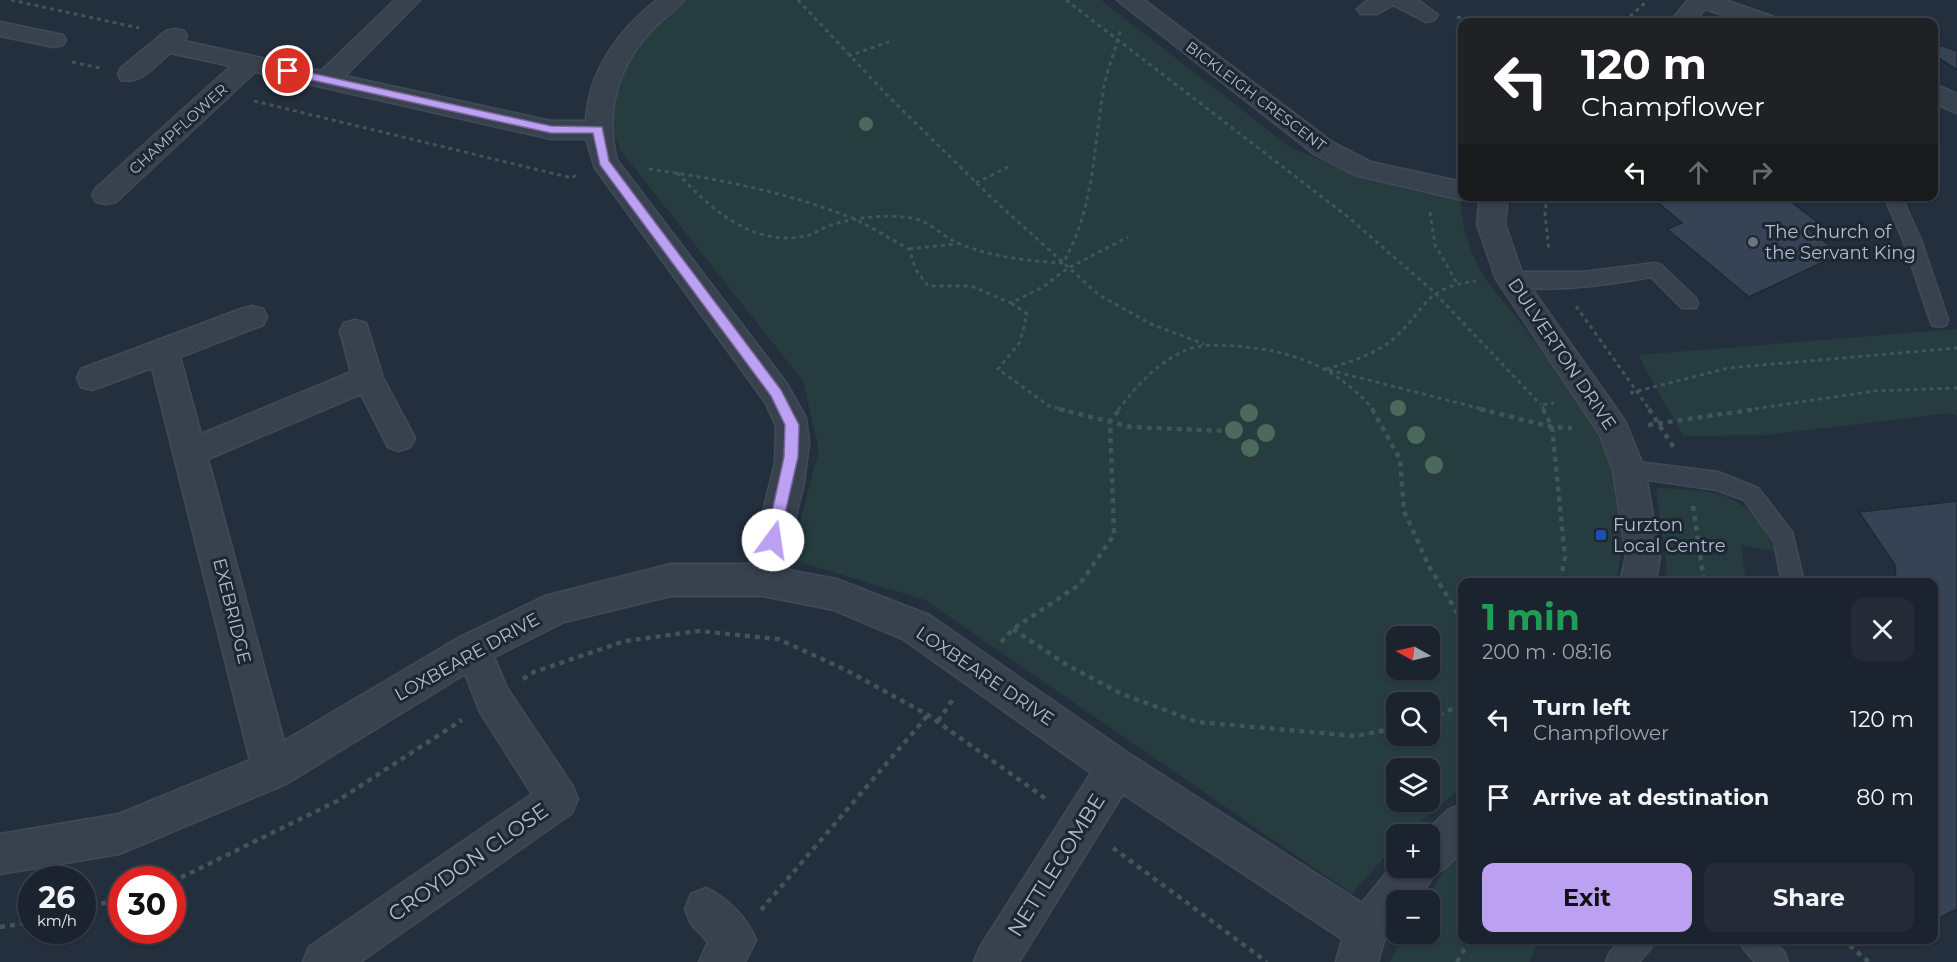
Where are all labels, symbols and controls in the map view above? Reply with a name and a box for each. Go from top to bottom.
street label: BICKLEIGH CRESCENT [1182,37,1330,155]
text: 120 m [1581,38,1707,90]
icon: left [1482,42,1560,120]
pin [262,45,313,96]
icon: arrive [271,54,304,87]
street label: CHAMPFLOWER [125,80,231,178]
text: Champflower [1581,90,1765,123]
icon: left [1619,156,1652,189]
icon: ahead [1682,156,1715,189]
icon: right [1745,156,1778,189]
place label: The Church of the Servant King [1765,221,1916,264]
marker: The Church of the Servant King [1746,235,1760,249]
street label: DULVERTON DRIVE [1503,274,1621,434]
position arrow [741,508,805,572]
place label: Furzton Local Centre [1613,514,1726,557]
marker: Furzton Local Centre [1594,528,1608,542]
street label: EXEBRIDGE [208,556,256,666]
text: 1 min [1482,595,1580,639]
button: close [1851,598,1914,661]
street label: LOXBEARE DRIVE [391,608,543,706]
street label: LOXBEARE DRIVE [912,622,1058,730]
north arrow [1386,626,1440,680]
map controls [1386,626,1440,944]
text: 200 m · 08:16 [1482,640,1611,664]
button: search [1386,692,1440,746]
text: Turn left [1533,694,1631,721]
icon: left [1482,703,1515,736]
text: 120 m [1850,706,1914,733]
text: Champflower [1533,721,1669,745]
button: layers [1386,758,1440,812]
icon: arrive [1482,781,1515,814]
text: Arrive at destination [1533,784,1769,811]
text: 80 m [1856,784,1914,811]
street label: NETTLECOMBE [1002,789,1110,941]
street label: CROYDON CLOSE [383,798,553,926]
button: + [1386,824,1440,878]
button: Exit [1482,863,1692,932]
button: Share [1704,863,1914,932]
speed limit sign: 30 [108,866,186,944]
text: 26 [39,879,75,916]
button: − [1386,890,1440,944]
text: km/h [37,911,77,930]

